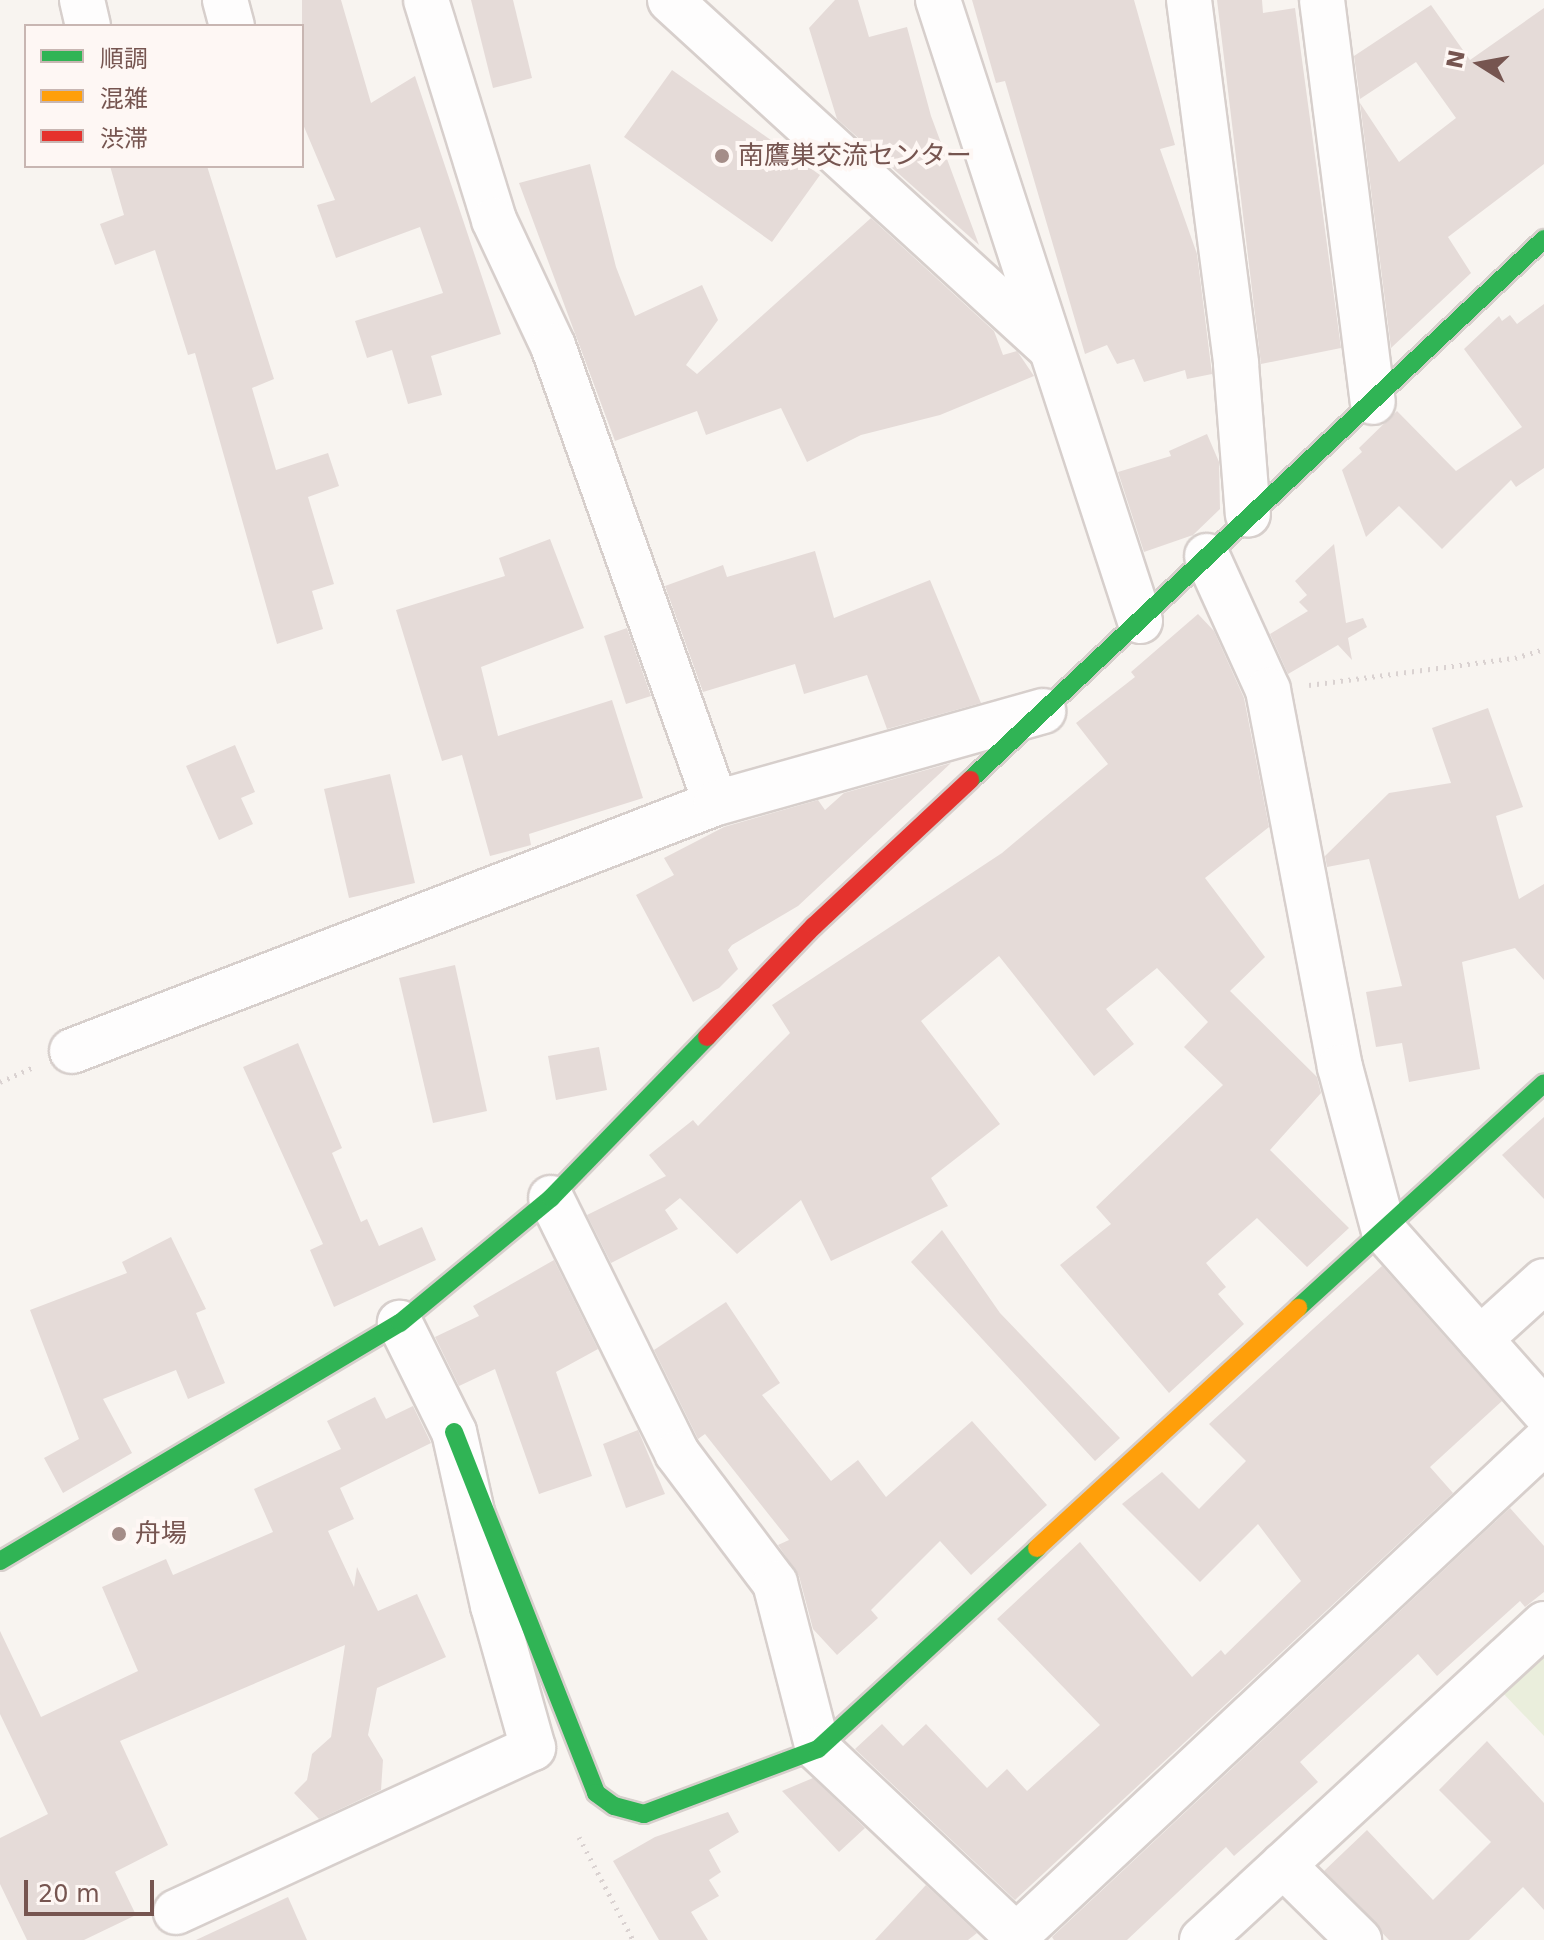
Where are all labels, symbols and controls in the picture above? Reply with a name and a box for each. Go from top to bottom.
legend [24,24,304,168]
north arrow [1440,24,1520,104]
text: 順調 [100,45,148,73]
text: N [1442,48,1470,71]
text: 混雑 [100,85,148,113]
text: 渋滞 [100,125,148,153]
place label: 南鷹巣交流センター [738,140,972,172]
marker: 南鷹巣交流センター [713,147,731,165]
place label: 舟場 [135,1518,187,1550]
marker: 舟場 [110,1525,128,1543]
scale bar [28,1864,158,1914]
text: 20 m [38,1880,100,1908]

